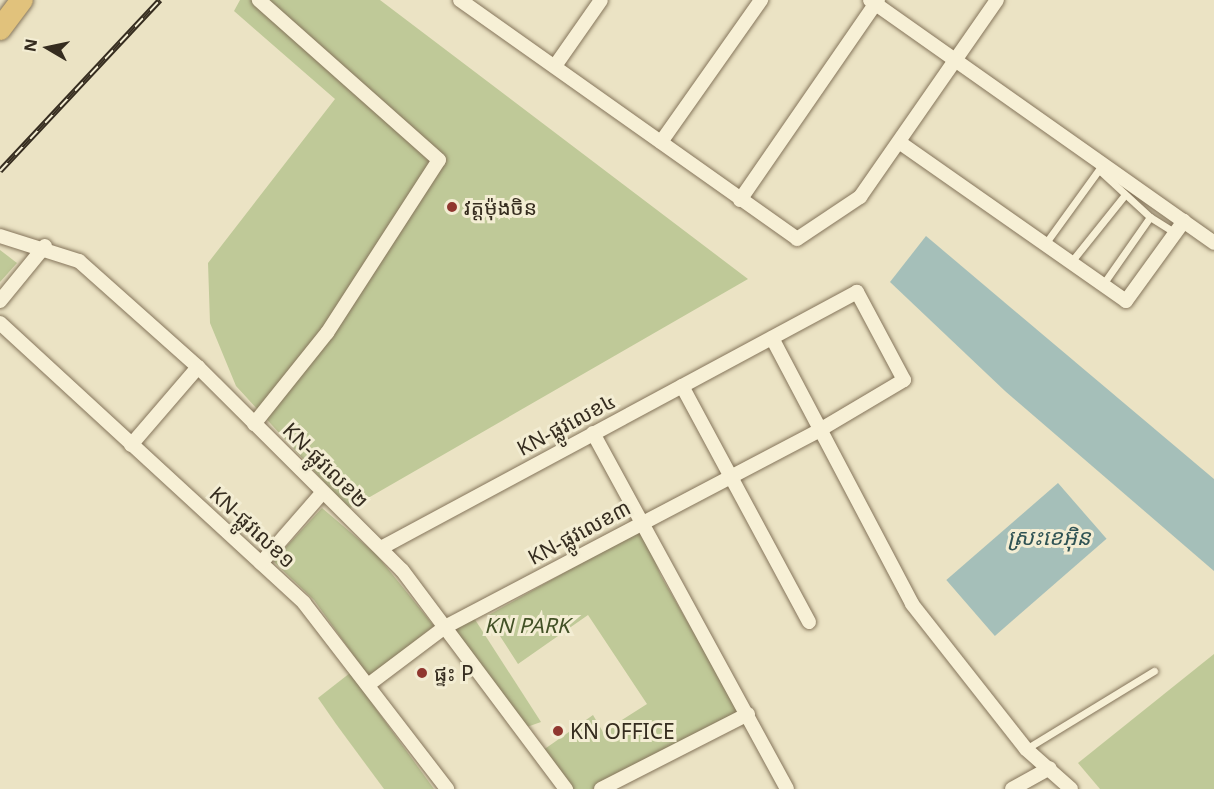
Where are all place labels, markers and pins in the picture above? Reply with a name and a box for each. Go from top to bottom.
place label: វត្តម៉ុងចិន [464,194,537,220]
marker: វត្តម៉ុងចិន [445,200,459,214]
place label: ផ្ទះ P [434,660,474,686]
marker: ផ្ទះ P [415,666,429,680]
place label: KN OFFICE [570,718,675,744]
marker: KN OFFICE [551,724,565,738]

